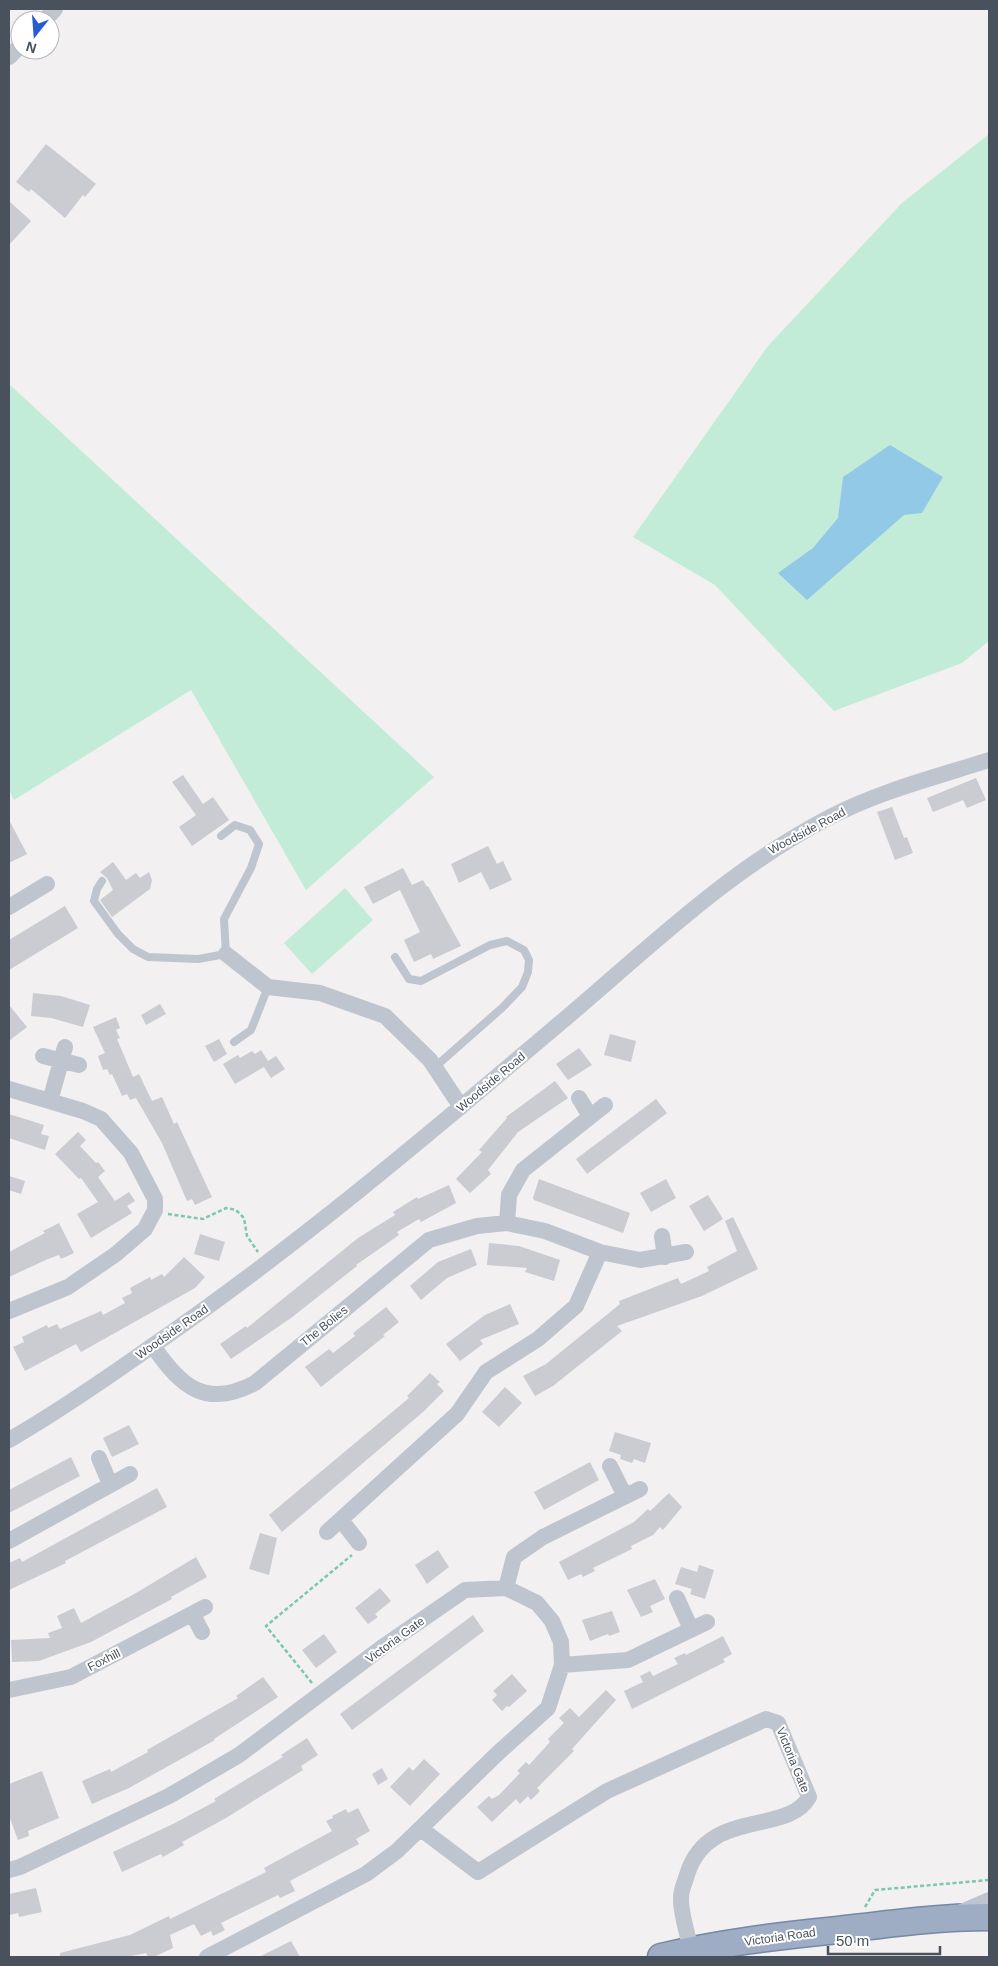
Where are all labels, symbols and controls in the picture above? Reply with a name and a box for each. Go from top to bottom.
north arrow [10,10,60,60]
text: N [24,38,38,57]
street label: Woodside Road [766,805,848,857]
street label: Woodside Road [454,1049,528,1115]
street label: Woodside Road [133,1302,211,1362]
street label: The Bolies [298,1303,350,1349]
street label: Victoria Gate [363,1614,427,1666]
street label: Foxhill [85,1646,123,1674]
street label: Victoria Gate [774,1725,813,1795]
scale bar [828,1924,940,1956]
street label: Victoria Road [743,1925,817,1949]
text: 50 m [836,1932,869,1949]

